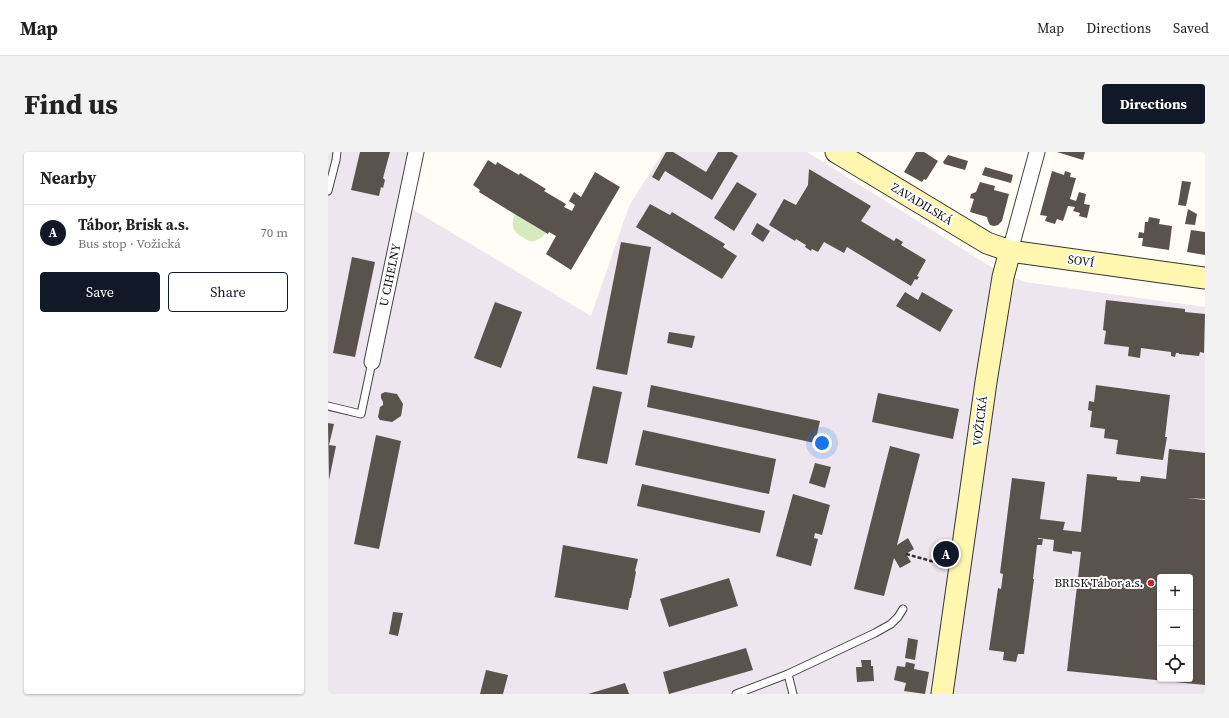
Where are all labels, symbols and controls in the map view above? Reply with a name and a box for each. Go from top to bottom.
text: Map [20,15,58,41]
text: Map [1037,18,1064,38]
text: Directions [1086,18,1151,38]
text: Saved [1173,18,1209,38]
button: Directions [1102,84,1205,124]
text: Find us [24,85,118,123]
text: Nearby [40,166,96,190]
street label: ZAVADILSKÁ [888,179,956,229]
text: Tábor, Brisk a.s. [78,214,189,235]
text: A [49,224,57,241]
text: 70 m [260,224,288,241]
text: Bus stop · Vožická [78,235,181,252]
street label: U CIHELNY [376,242,405,308]
street label: SOVÍ [1067,251,1095,271]
button: Save [40,272,160,312]
button: Share [168,272,288,312]
street label: VOŽICKÁ [969,395,991,447]
your location [812,433,832,453]
pin: A [933,539,959,569]
map controls [1157,574,1193,682]
button: + [1157,574,1193,610]
place label: BRISK Tábor a.s. [1055,575,1143,591]
marker: BRISK Tábor a.s. [1146,578,1156,588]
button: − [1157,610,1193,646]
button: locate [1157,646,1193,682]

